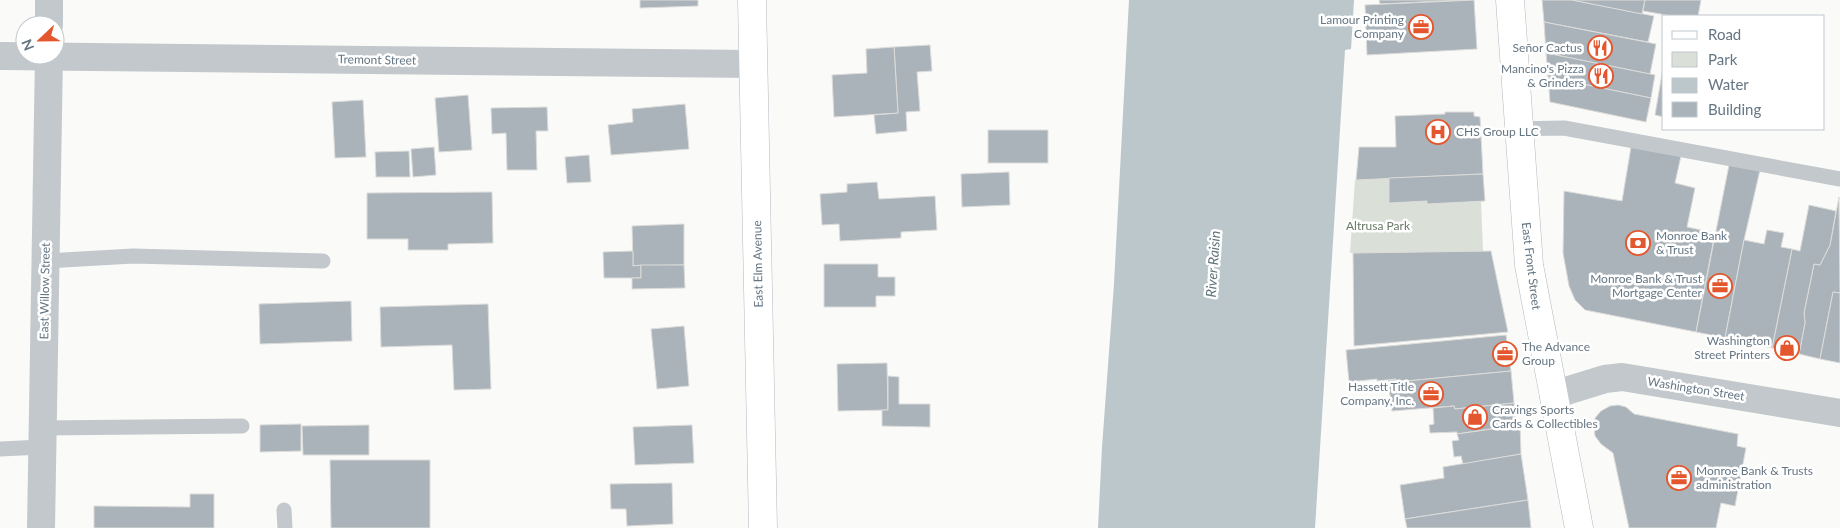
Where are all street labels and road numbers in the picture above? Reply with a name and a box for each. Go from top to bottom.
street label: Tremont Street [338,51,417,68]
street label: East Elm Avenue [749,220,766,308]
street label: East Front Street [1519,221,1544,311]
street label: East Willow Street [36,242,53,339]
street label: Washington Street [1647,373,1746,404]

